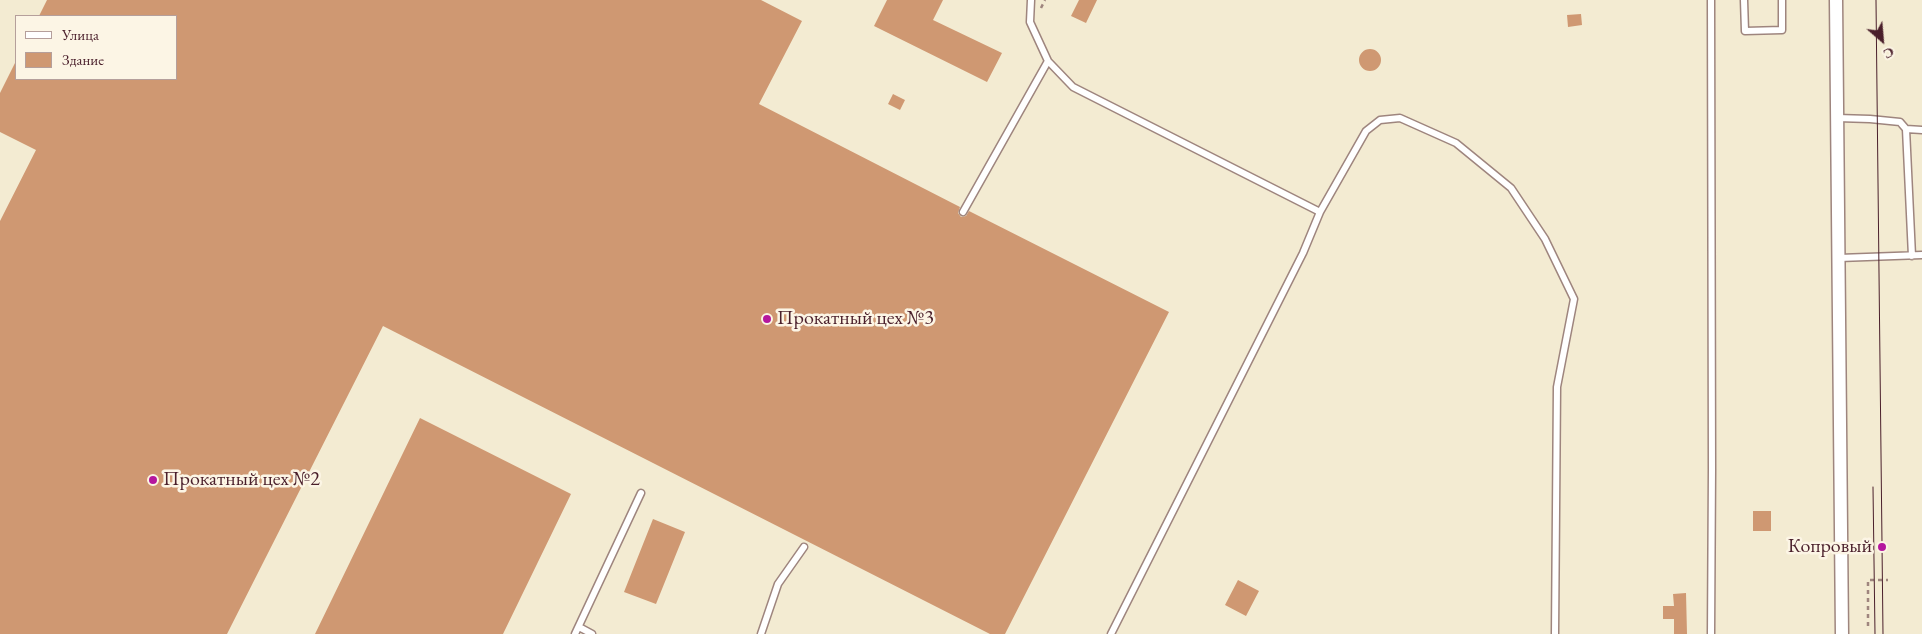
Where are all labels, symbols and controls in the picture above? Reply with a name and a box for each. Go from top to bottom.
legend [15,15,178,80]
north arrow [1857,15,1907,65]
text: Улица [62,25,99,44]
text: С [1880,43,1897,64]
text: Здание [62,50,104,69]
place label: Прокатный цех №3 [777,307,934,331]
marker: Прокатный цех №3 [761,313,773,325]
place label: Прокатный цех №2 [163,468,320,492]
marker: Прокатный цех №2 [147,474,159,486]
place label: Копровый [1788,535,1872,559]
marker: Копровый [1876,541,1888,553]

